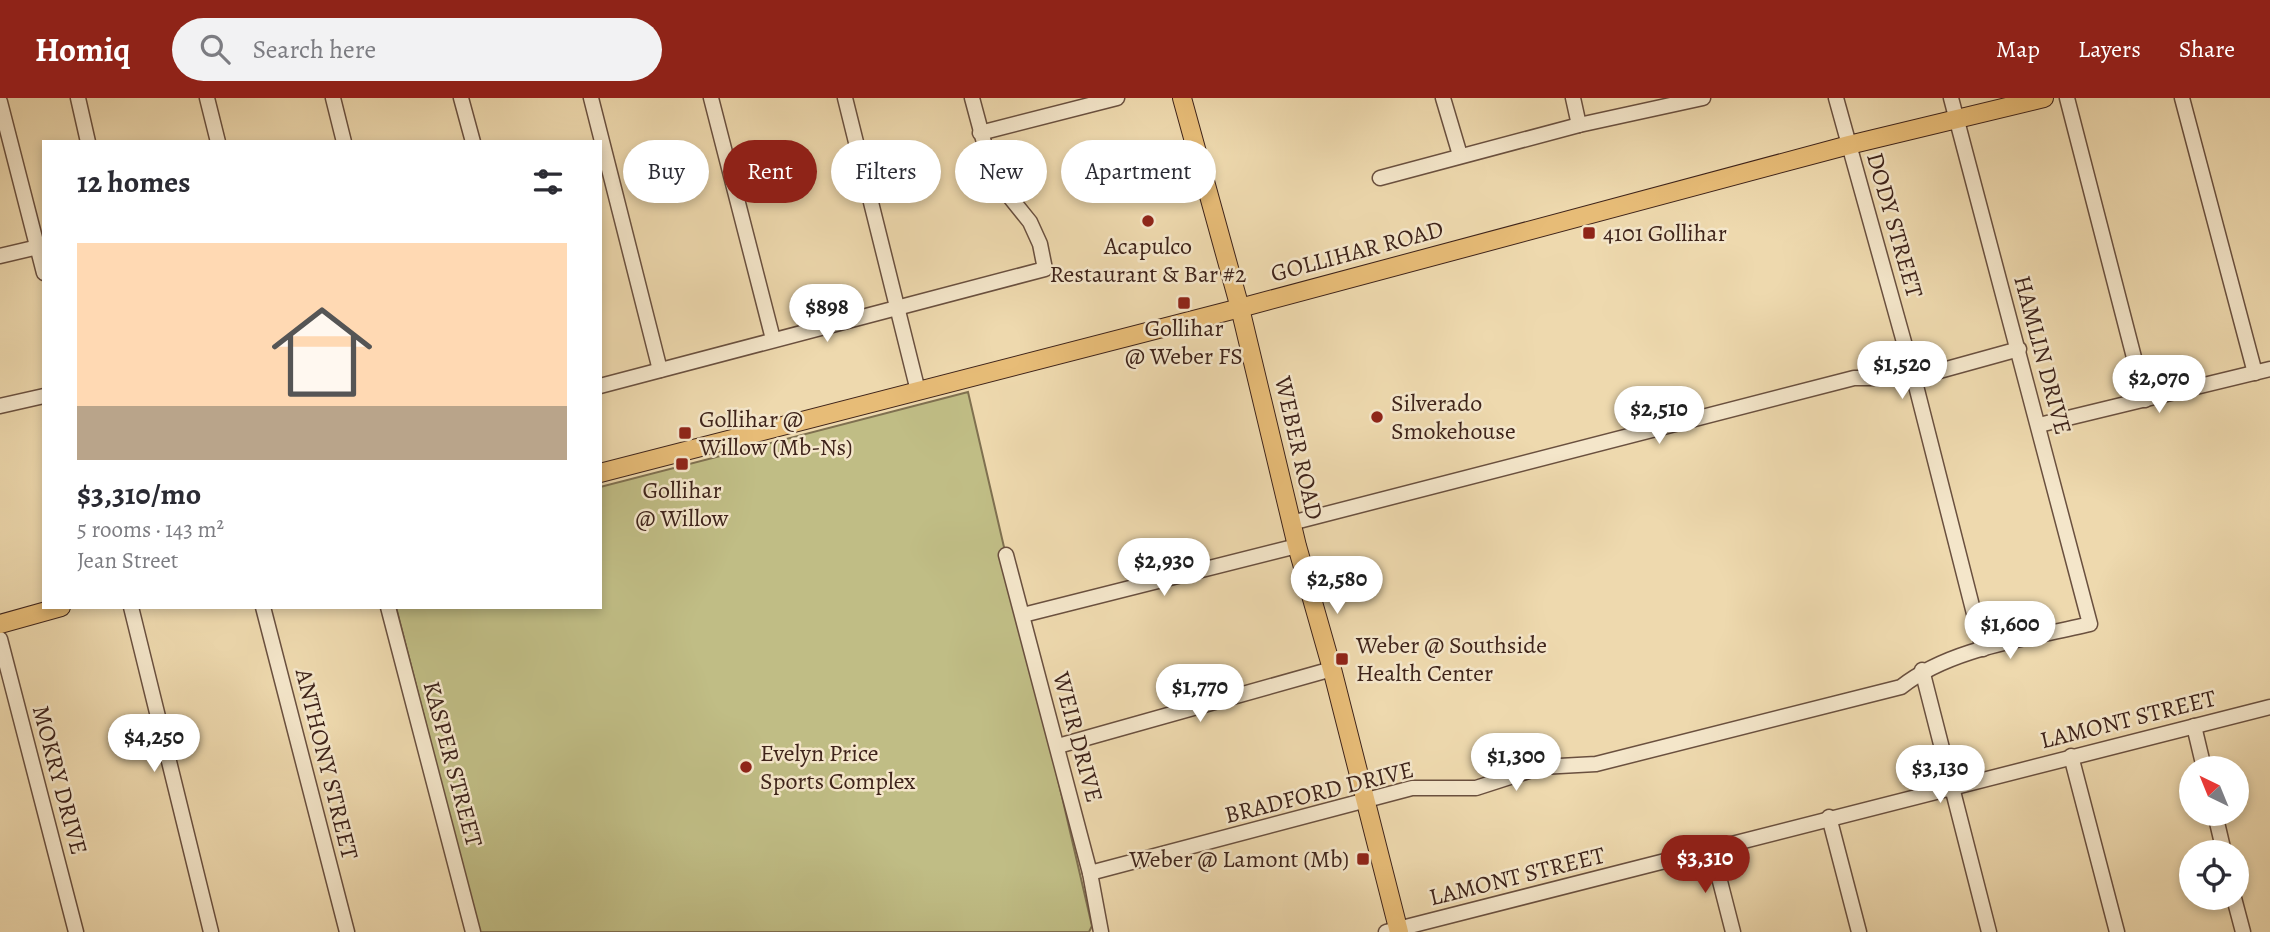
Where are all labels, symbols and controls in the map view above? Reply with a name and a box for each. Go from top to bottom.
search box [172,18,662,81]
text: Homiq [35,27,130,72]
icon: search [196,30,234,68]
text: Search here [252,32,376,67]
text: Map [1996,33,2040,65]
text: Layers [2078,33,2141,65]
text: Share [2179,33,2235,65]
chip: Buy [623,140,709,203]
chip: Rent [723,140,817,203]
chip: Filters [831,140,941,203]
chip: New [955,140,1047,203]
chip: Apartment [1061,140,1216,203]
street label: DODY STREET [1859,149,1931,301]
text: 12 homes [77,162,190,202]
icon: filters [529,163,567,201]
marker: Acapulco Restaurant & Bar #2 [1140,213,1156,229]
street label: GOLLIHAR ROAD [1267,213,1447,289]
place label: 4101 Gollihar [1603,217,1727,249]
marker: 4101 Gollihar [1581,225,1597,241]
place label: Acapulco Restaurant & Bar #2 [1050,230,1246,290]
street label: HAMLIN DRIVE [2006,272,2080,438]
pin: $898 [786,285,868,344]
icon: home [259,289,385,415]
text: $898 [805,291,849,322]
marker: Gollihar @ Weber FS [1176,295,1192,311]
place label: Gollihar @ Weber FS [1125,312,1243,372]
pin: $1,520 [1845,342,1959,401]
text: $1,520 [1873,348,1931,379]
pin: $2,070 [2102,356,2216,415]
text: $2,070 [2129,362,2189,393]
street label: WEBER ROAD [1267,372,1331,523]
pin: $2,510 [1602,386,1716,446]
place label: Silverado Smokehouse [1391,387,1516,447]
text: $2,510 [1630,393,1688,424]
place label: Gollihar @ Willow (Mb-Ns) [698,403,853,463]
marker: Silverado Smokehouse [1369,409,1385,425]
marker: Gollihar @ Willow (Mb-Ns) [677,425,693,441]
marker: Gollihar @ Willow [674,456,690,472]
text: $3,310/mo [77,474,201,514]
place label: Gollihar @ Willow [635,474,729,534]
text: 5 rooms · 143 m² [77,514,224,545]
pin: $2,930 [1107,538,1221,598]
text: Jean Street [77,545,178,576]
text: $2,930 [1134,545,1194,576]
pin: $2,580 [1280,556,1394,616]
text: $2,580 [1307,563,1367,594]
pin: $1,600 [1953,602,2067,661]
text: $1,600 [1980,608,2040,639]
place label: Weber @ Southside Health Center [1355,629,1547,689]
marker: Weber @ Southside Health Center [1334,651,1350,667]
street label: ANTHONY STREET [288,664,366,863]
pin: $1,770 [1143,664,1257,724]
street label: WEIR DRIVE [1045,667,1111,806]
text: $1,770 [1172,671,1228,702]
street label: KASPER STREET [416,678,490,850]
street label: LAMONT STREET [2037,682,2219,756]
street label: MOKRY DRIVE [25,702,95,858]
pin: $4,250 [97,714,211,774]
text: $4,250 [124,721,184,752]
pin: $1,300 [1459,734,1573,793]
place label: Evelyn Price Sports Complex [760,737,916,797]
text: $1,300 [1487,740,1545,771]
pin: $3,130 [1883,746,1997,805]
text: $3,130 [1912,752,1968,783]
street label: BRADFORD DRIVE [1221,753,1417,831]
north arrow [2179,756,2249,826]
map controls [2179,756,2249,910]
marker: Evelyn Price Sports Complex [738,759,754,775]
pin: $3,310 [1648,836,1762,895]
street label: LAMONT STREET [1426,839,1608,913]
button: locate [2179,840,2249,910]
text: $3,310 [1677,842,1733,873]
place label: Weber @ Lamont (Mb) [1128,843,1349,875]
marker: Weber @ Lamont (Mb) [1355,851,1371,867]

